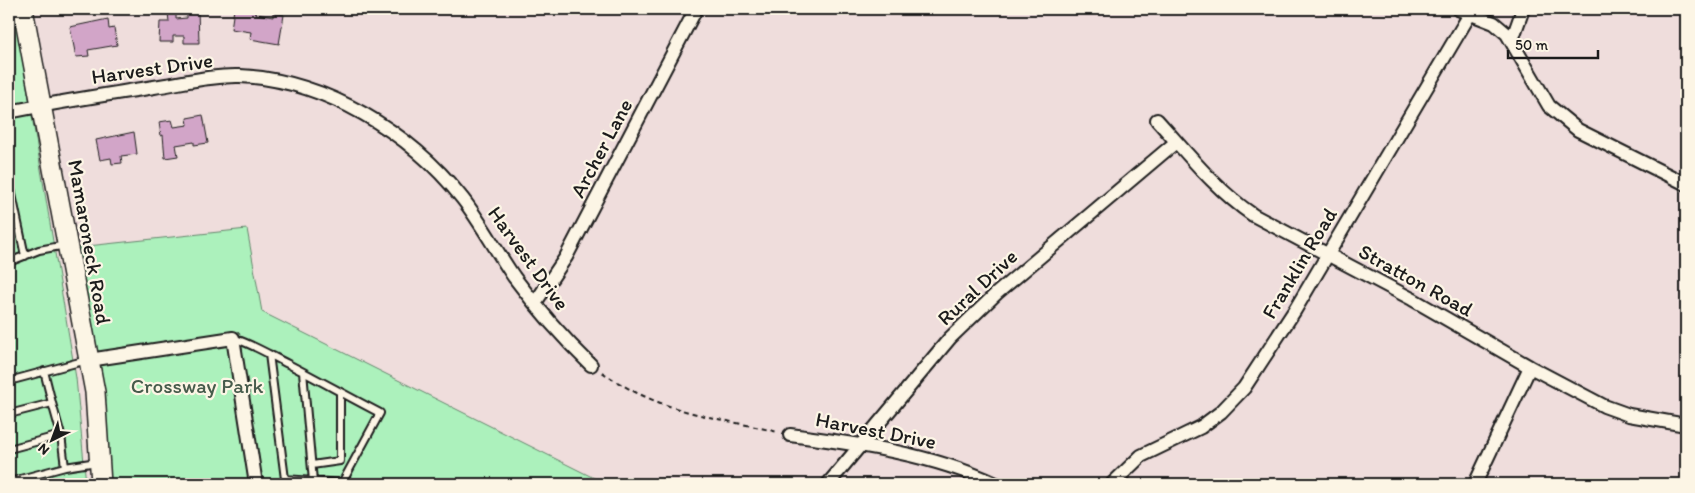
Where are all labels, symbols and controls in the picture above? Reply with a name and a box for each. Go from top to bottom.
scale bar [1508,28,1598,60]
text: 50 m [1515,36,1548,54]
street label: Harvest Drive [90,47,214,89]
street label: Archer Lane [565,95,637,201]
street label: Mamaroneck Road [63,158,117,327]
street label: Harvest Drive [483,201,575,315]
street label: Franklin Road [1256,203,1342,323]
street label: Stratton Road [1355,238,1478,322]
street label: Rural Drive [932,244,1022,330]
park label: Crossway Park [131,373,263,398]
street label: Harvest Drive [813,406,939,454]
north arrow [28,416,78,466]
text: N [34,440,53,459]

